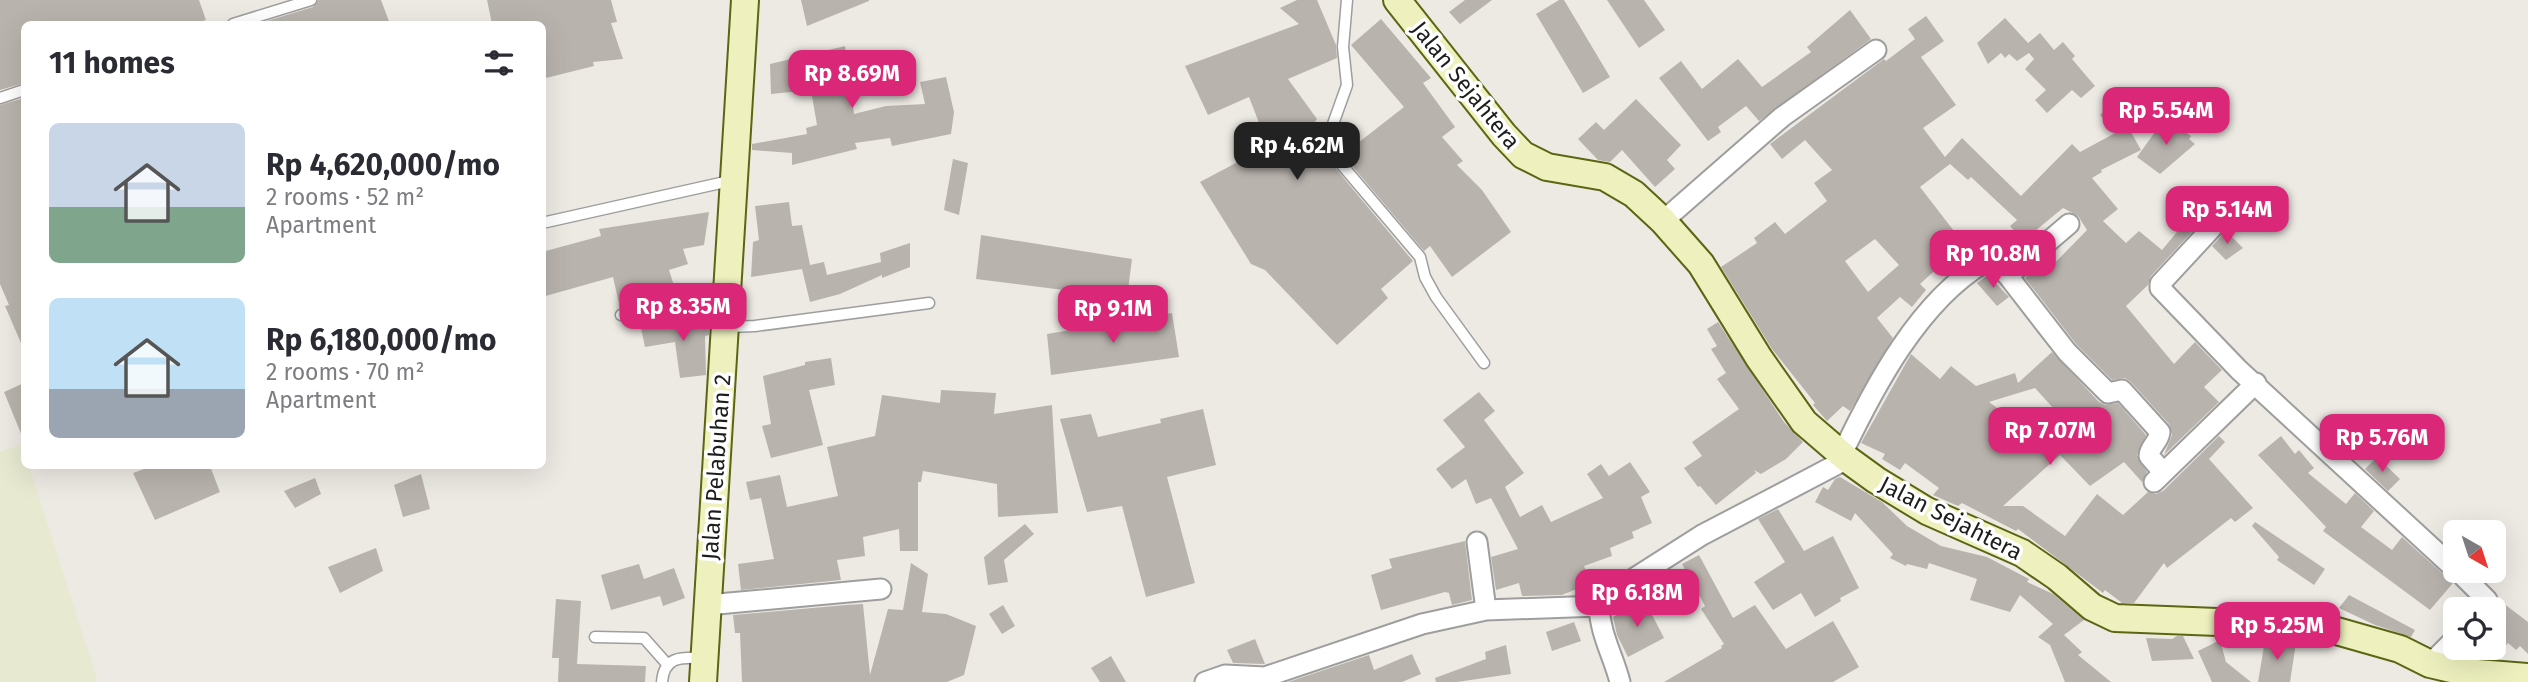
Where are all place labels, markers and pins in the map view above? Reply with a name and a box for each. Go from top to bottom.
pin: Rp 8.69M [780,50,924,110]
pin: Rp 5.54M [2094,88,2238,147]
pin: Rp 4.62M [1225,122,1369,182]
pin: Rp 5.14M [2155,187,2299,246]
pin: Rp 10.8M [1921,230,2065,290]
pin: Rp 8.35M [611,284,755,343]
pin: Rp 9.1M [1048,286,1178,345]
pin: Rp 7.07M [1978,407,2122,467]
pin: Rp 5.76M [2310,414,2454,474]
pin: Rp 6.18M [1565,570,1709,629]
pin: Rp 5.25M [2205,602,2349,662]

